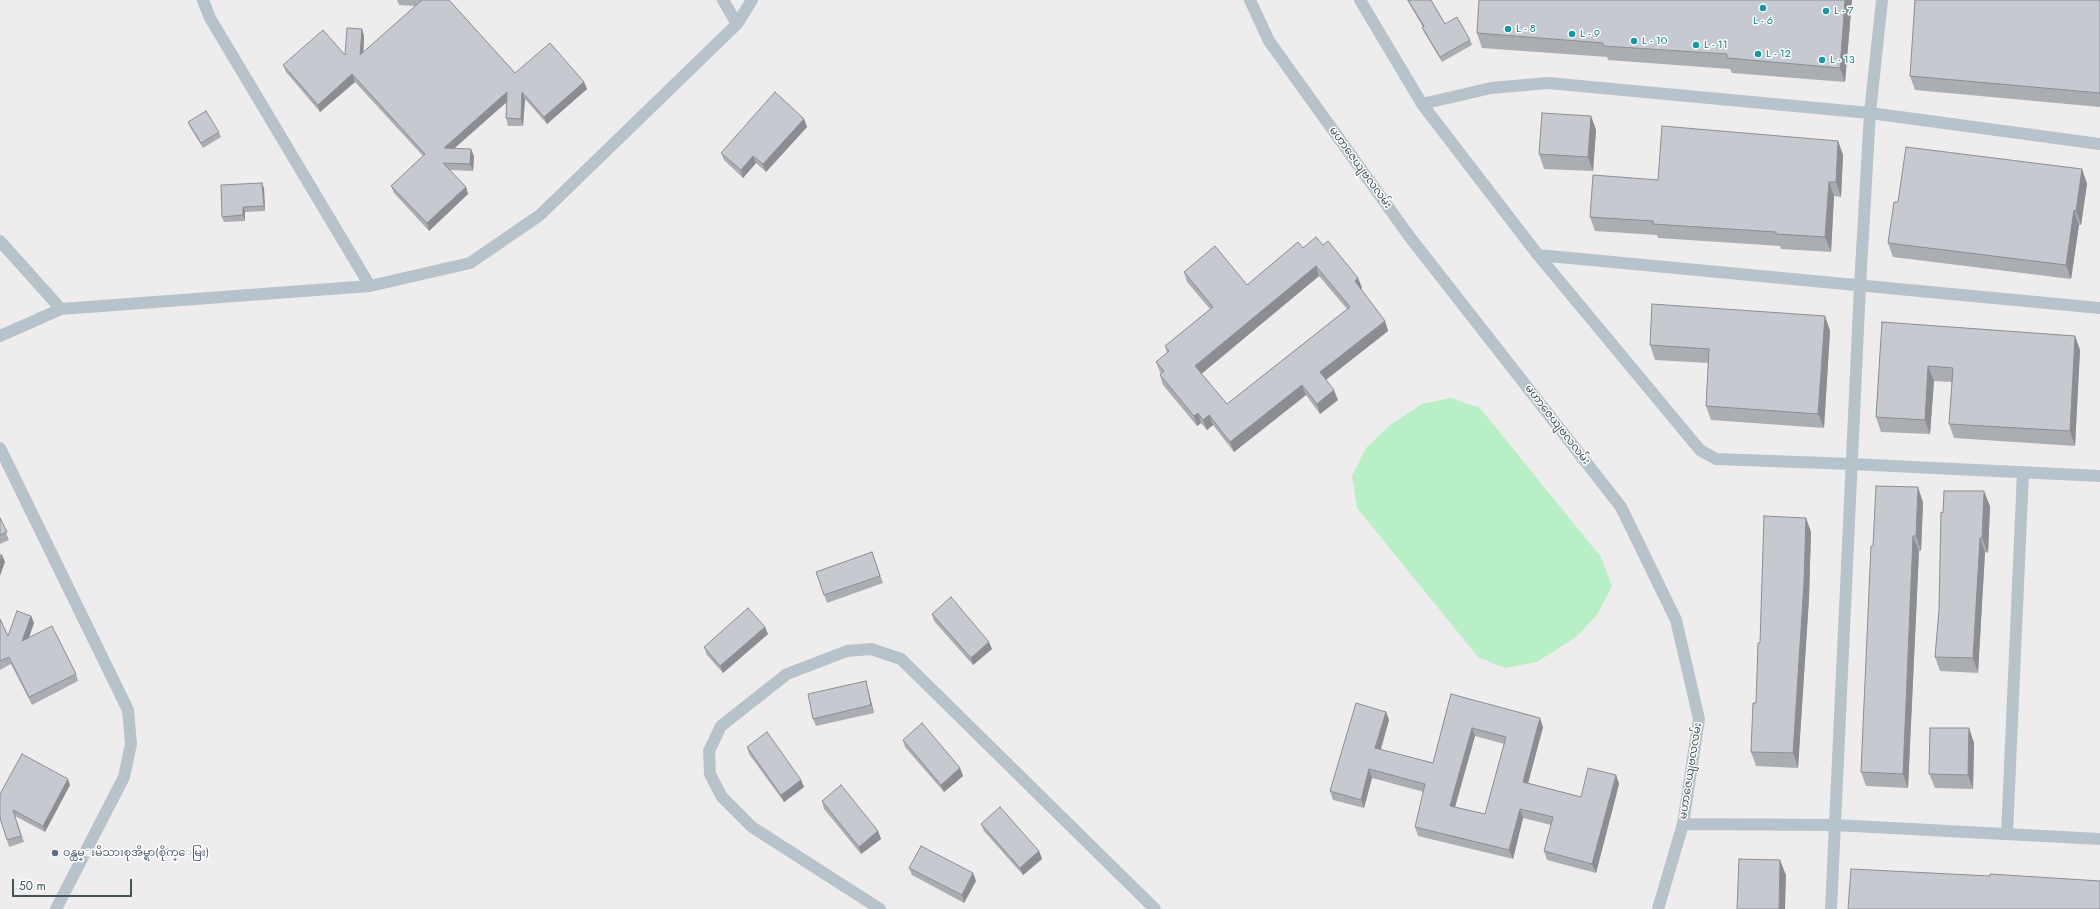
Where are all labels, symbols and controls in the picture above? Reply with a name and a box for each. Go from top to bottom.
marker: L - 6 [1758,3,1768,13]
place label: L - 7 [1834,4,1854,18]
marker: L - 7 [1821,6,1831,16]
place label: L - 6 [1753,14,1773,28]
place label: L - 8 [1516,22,1536,36]
marker: L - 8 [1503,24,1513,34]
place label: L - 9 [1580,27,1600,41]
marker: L - 9 [1567,29,1577,39]
place label: L - 10 [1642,34,1667,48]
marker: L - 10 [1629,36,1639,46]
place label: L - 11 [1704,38,1728,52]
marker: L - 11 [1691,40,1701,50]
place label: L - 12 [1766,47,1791,61]
marker: L - 12 [1753,49,1763,59]
place label: L - 13 [1830,53,1855,67]
marker: L - 13 [1817,55,1827,65]
street label: မဟာဇေယျဗလလမ်း [1326,125,1394,211]
street label: မဟာဇေယျဗလလမ်း [1522,382,1592,468]
street label: မဟာဇေယျဗလလမ်း [1677,722,1705,820]
place label: ဝန္ထမ္းမိသားစုအိမ္ရာ(စိုက္ေမြး) [63,846,209,860]
marker: ဝန္ထမ္းမိသားစုအိမ္ရာ(စိုက္ေမြး) [50,848,60,858]
scale bar [14,871,134,897]
text: 50 m [19,877,46,895]

